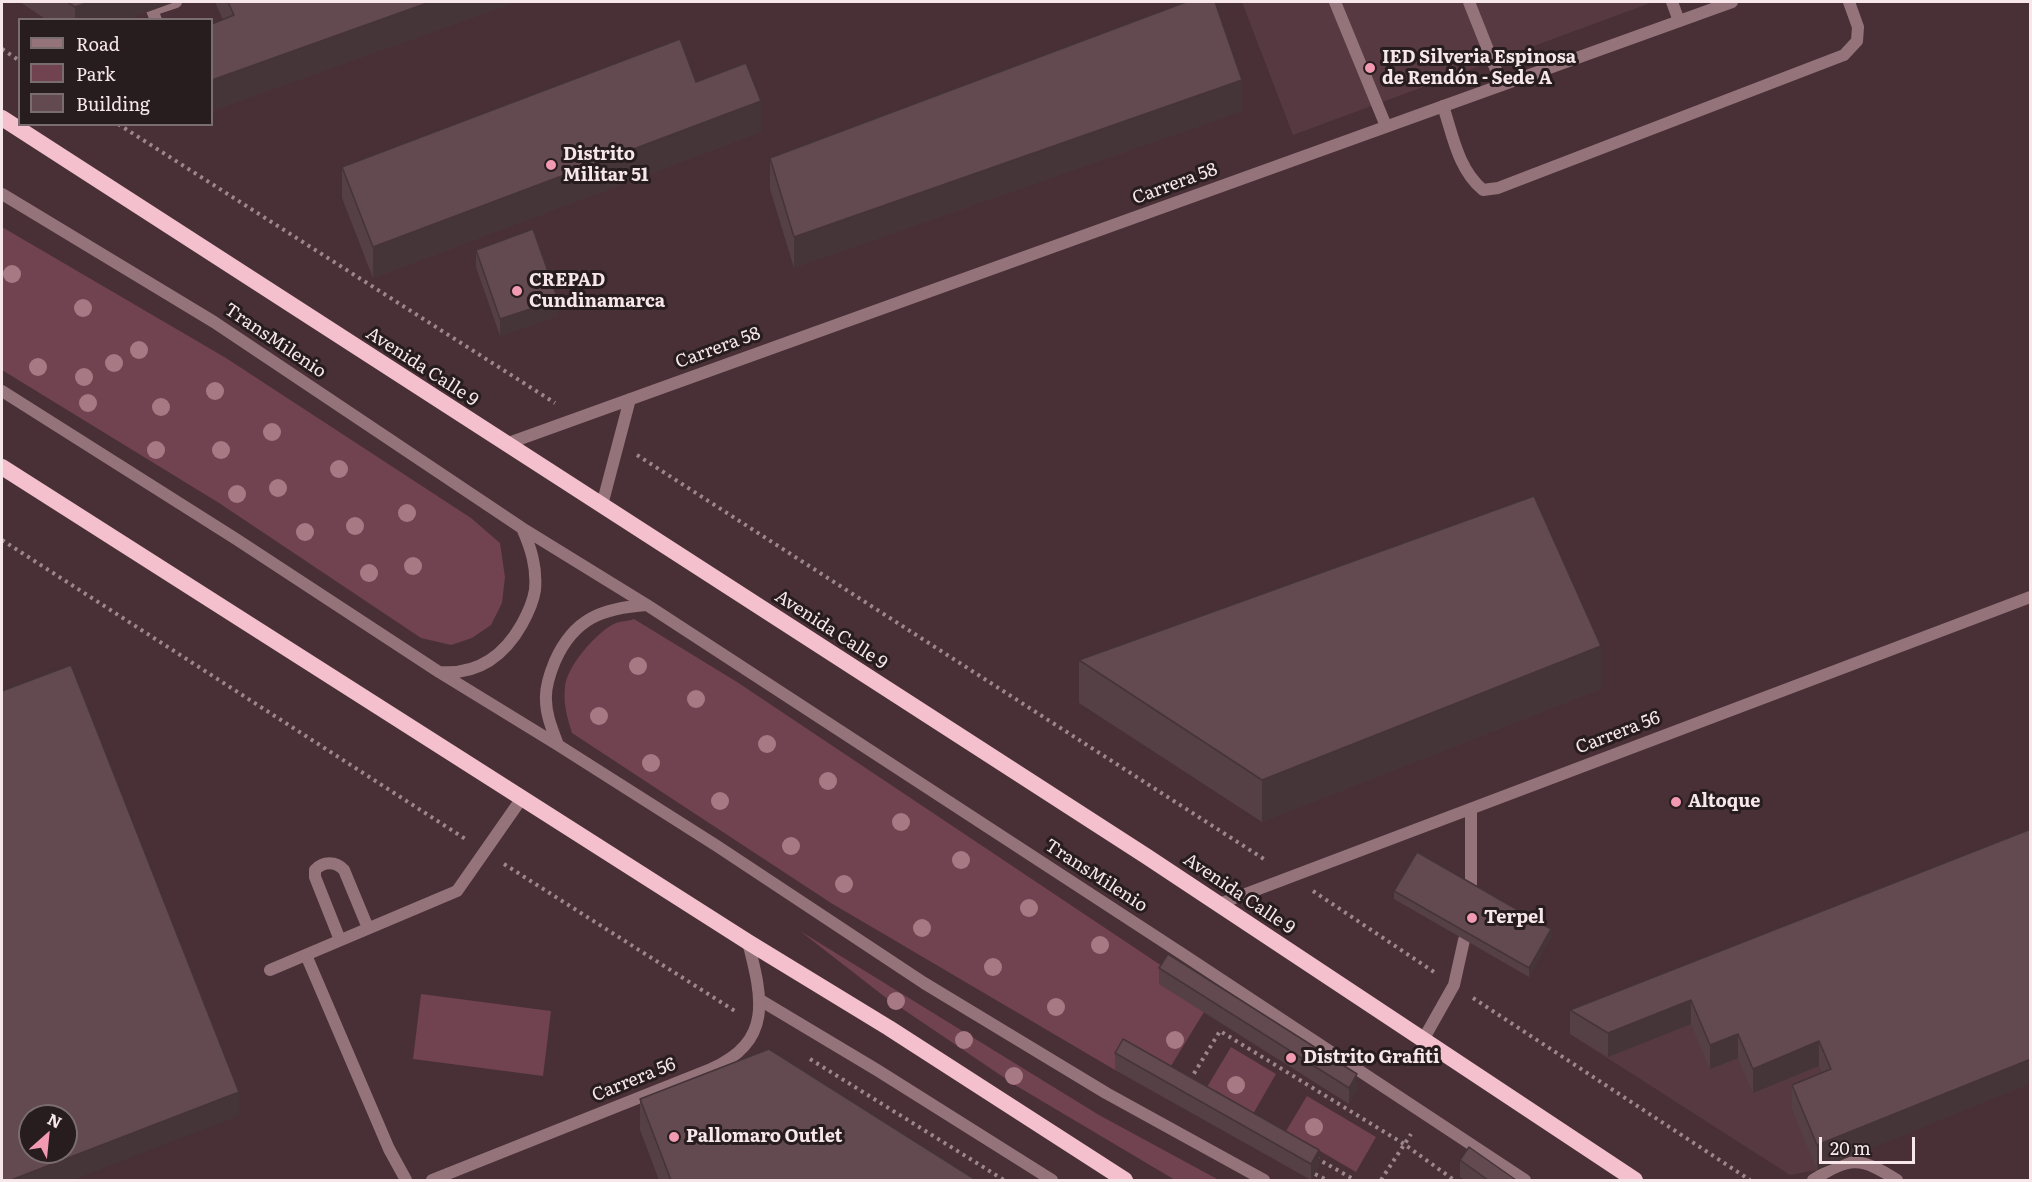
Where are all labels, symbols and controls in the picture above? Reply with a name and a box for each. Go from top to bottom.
legend [18,18,213,126]
text: Road [76,30,120,57]
place label: IED Silveria Espinosa de Rendón - Sede A [1382,47,1576,90]
text: Park [76,60,115,87]
marker: IED Silveria Espinosa de Rendón - Sede A [1363,61,1377,75]
text: Building [76,90,150,117]
place label: Distrito Militar 51 [563,144,648,186]
marker: Distrito Militar 51 [544,158,558,172]
street label: Carrera 58 [1130,159,1220,209]
place label: CREPAD Cundinamarca [529,270,665,312]
marker: CREPAD Cundinamarca [510,284,524,298]
street label: TransMilenio [220,299,330,383]
street label: Avenida Calle 9 [362,323,482,411]
street label: Carrera 58 [673,323,763,373]
street label: Avenida Calle 9 [771,586,891,674]
street label: Carrera 56 [1573,707,1663,759]
place label: Altoque [1688,791,1761,813]
marker: Altoque [1669,795,1683,809]
street label: TransMilenio [1041,835,1151,917]
street label: Avenida Calle 9 [1179,849,1299,939]
place label: Terpel [1484,907,1545,929]
marker: Terpel [1465,911,1479,925]
place label: Distrito Grafiti [1303,1047,1440,1069]
marker: Distrito Grafiti [1284,1051,1298,1065]
street label: Carrera 56 [589,1053,679,1107]
north arrow [18,1104,78,1164]
text: N [44,1106,67,1133]
scale bar [1822,1125,1918,1163]
place label: Pallomaro Outlet [686,1126,842,1148]
marker: Pallomaro Outlet [667,1130,681,1144]
text: 20 m [1830,1134,1871,1161]

